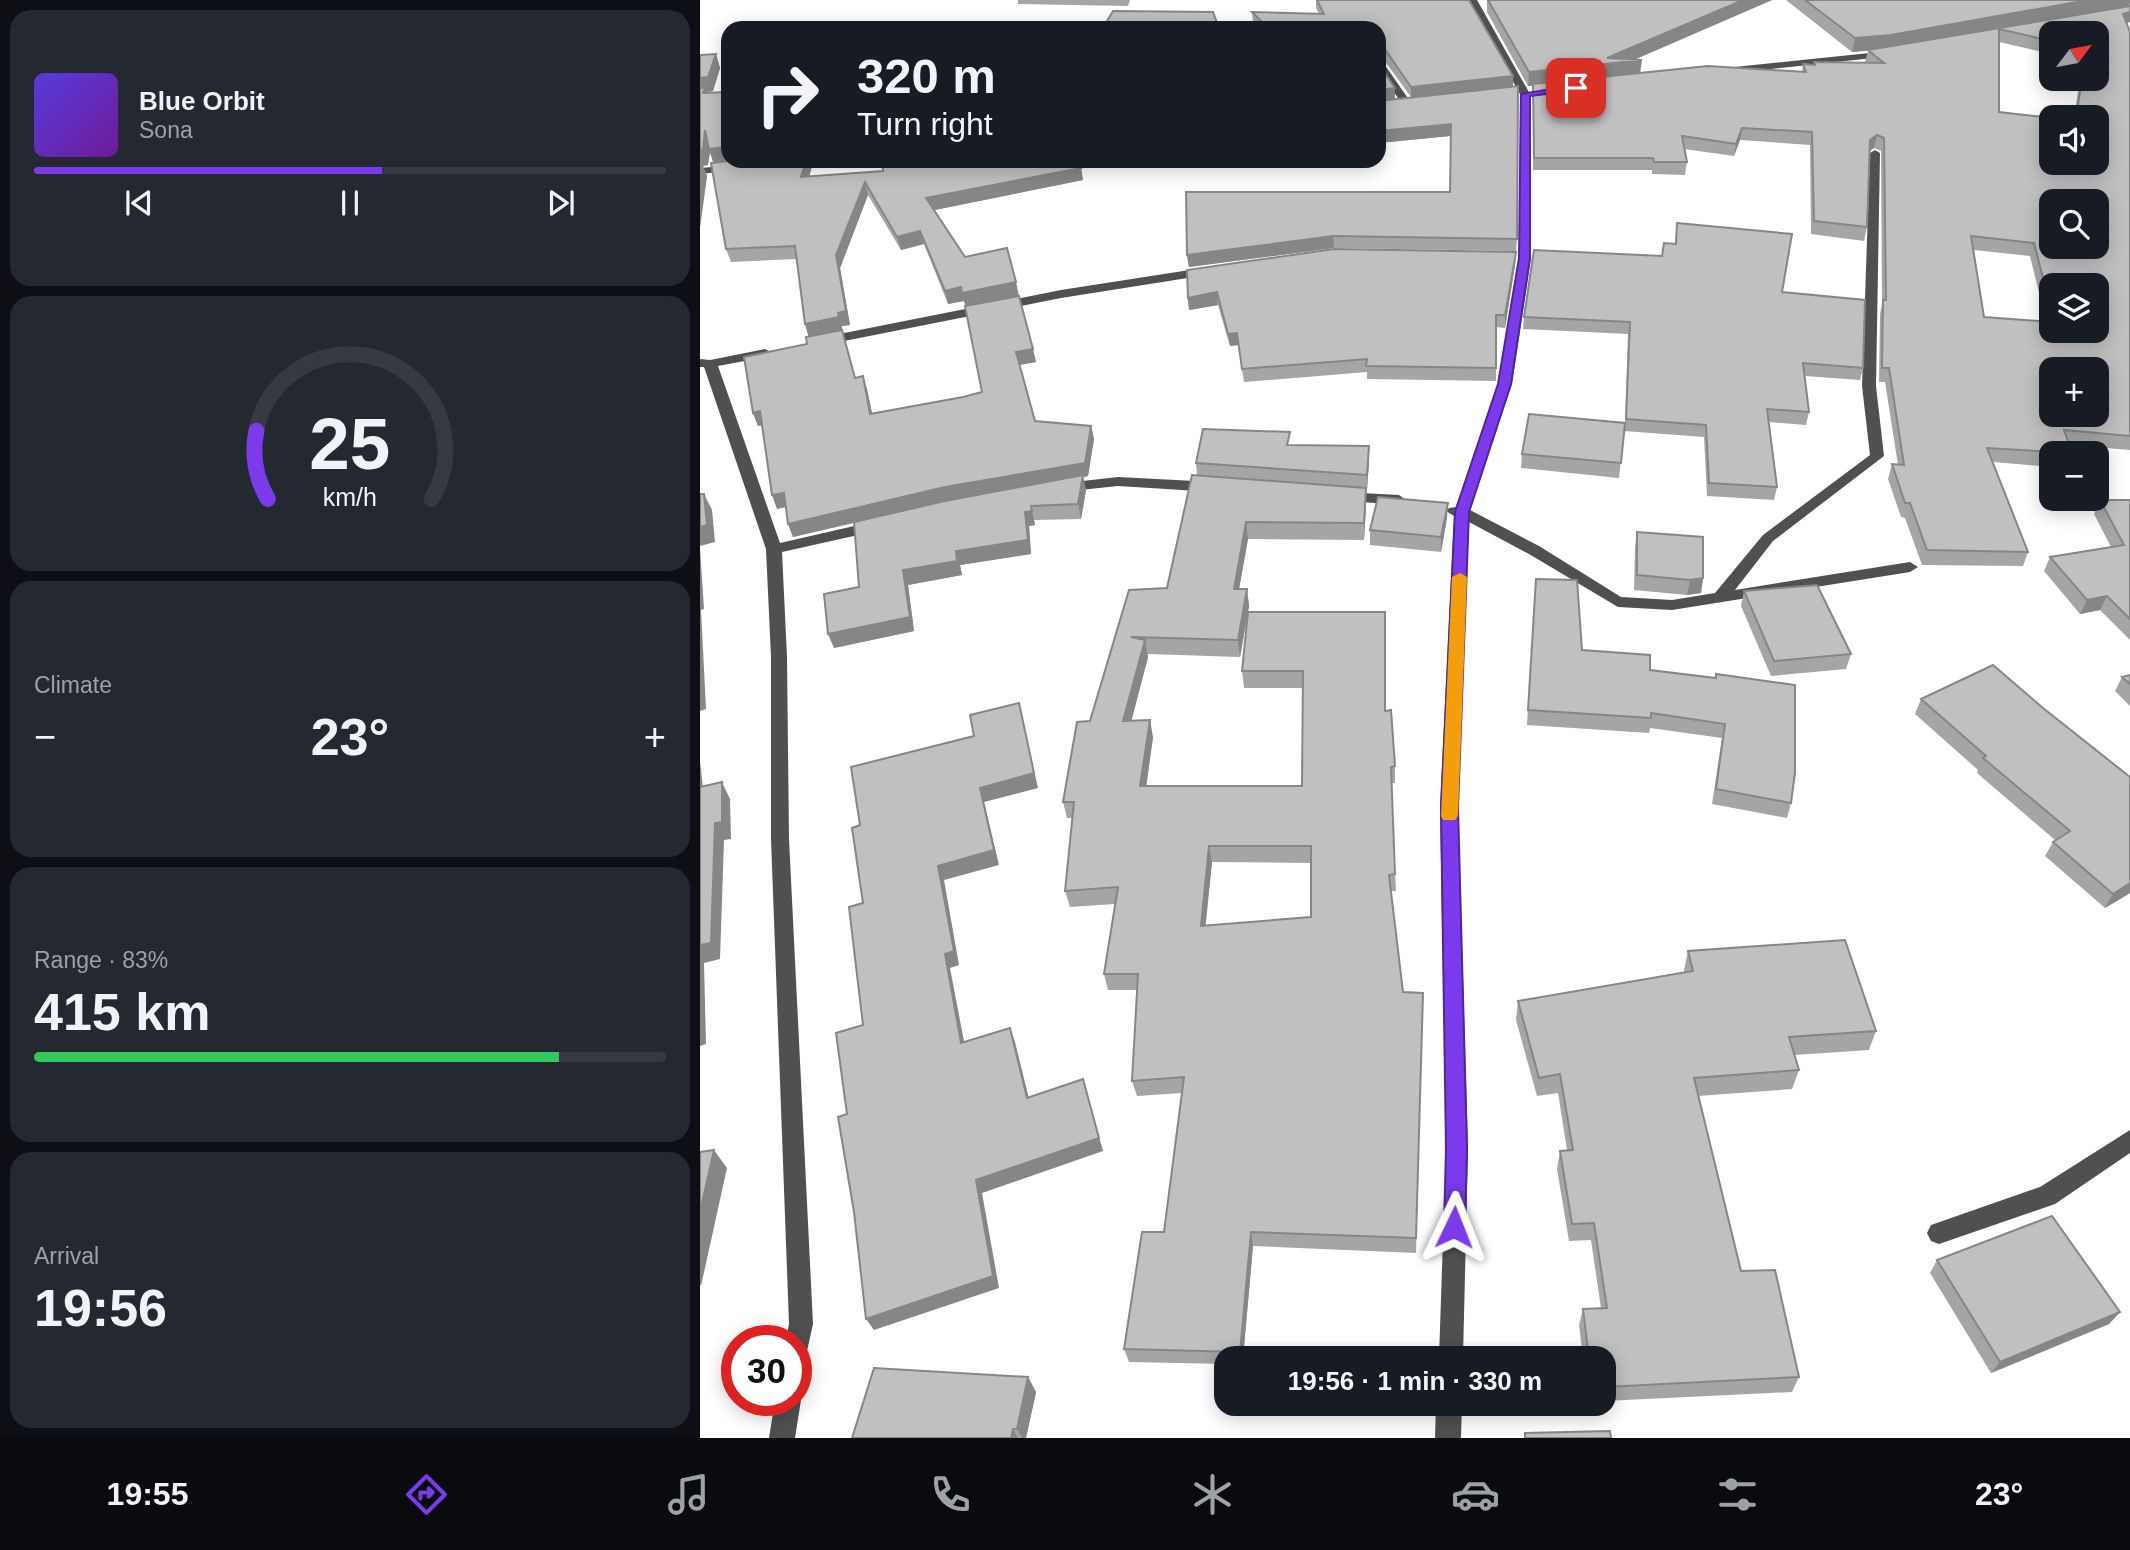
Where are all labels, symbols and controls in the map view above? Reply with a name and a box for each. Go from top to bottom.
north arrow [2039,21,2109,91]
map controls [2039,21,2109,511]
icon: right [742,49,833,140]
text: 320 m [857,49,996,103]
pin [1546,58,1606,118]
icon: arrive [1557,69,1595,107]
text: Blue Orbit [139,86,265,116]
button: sound [2039,105,2109,175]
text: Turn right [857,106,993,142]
text: Sona [139,117,193,143]
icon: previous [120,184,158,222]
icon: pause [331,184,369,222]
icon: next [542,184,580,222]
button: search [2039,189,2109,259]
button: layers [2039,273,2109,343]
button: + [2039,357,2109,427]
text: 25 [310,404,390,485]
button: − [2039,441,2109,511]
text: km/h [323,483,377,511]
text: Climate [34,672,112,698]
text: 23° [311,708,389,766]
text: − [34,716,56,758]
text: + [644,716,666,758]
text: Range · 83% [34,947,168,973]
text: 415 km [34,983,210,1041]
position arrow [1417,1190,1491,1264]
text: Arrival [34,1243,99,1269]
text: 19:56 [34,1279,167,1337]
speed limit sign: 30 [721,1325,812,1416]
text: 19:56 · 1 min · 330 m [1288,1366,1542,1396]
icon: directions [402,1470,451,1519]
icon: music [664,1470,713,1519]
icon: phone [926,1470,975,1519]
icon: climate [1188,1470,1237,1519]
icon: car [1451,1470,1500,1519]
icon: filters [1713,1470,1762,1519]
text: 19:55 [107,1476,188,1512]
text: 23° [1975,1476,2023,1512]

